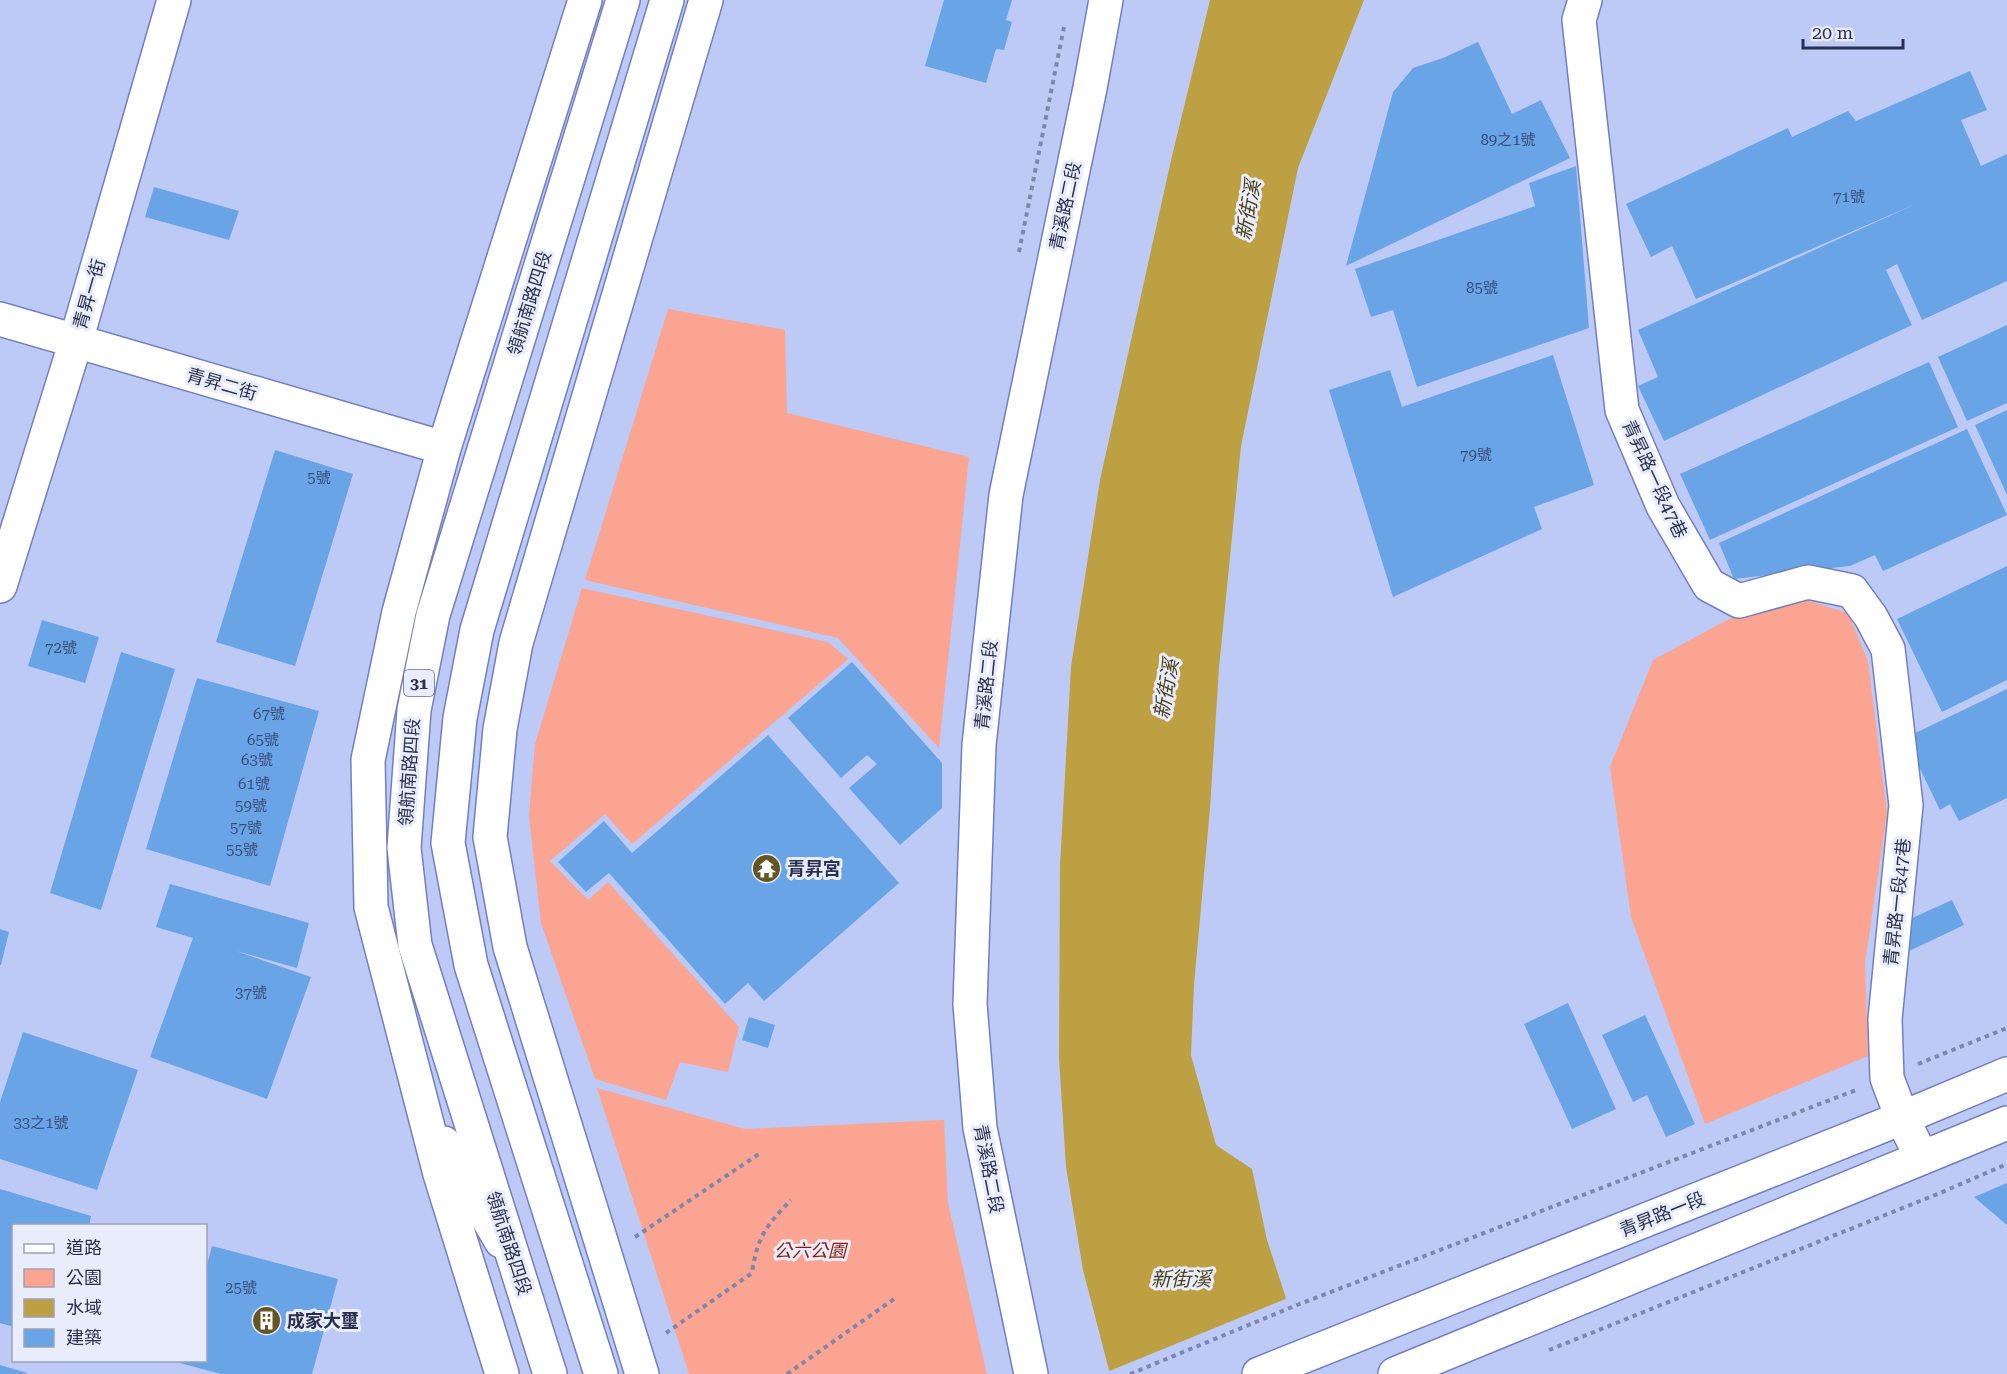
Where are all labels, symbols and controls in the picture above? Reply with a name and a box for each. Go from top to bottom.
scale bar [1803,12,1904,50]
text: 20 m [1812,22,1853,43]
house number: 89之1號 [1480,131,1536,149]
street label: 青溪路二段 [1045,160,1085,252]
water label: 新街溪 [1231,175,1266,242]
house number: 71號 [1833,188,1865,206]
street label: 領航南路四段 [503,248,555,358]
street label: 青昇一街 [69,257,109,331]
house number: 85號 [1466,279,1498,297]
street label: 青昇二街 [185,364,259,404]
street label: 青昇路一段47巷 [1618,416,1692,542]
house number: 79號 [1460,446,1492,464]
house number: 5號 [307,469,331,487]
house number: 72號 [45,639,77,657]
street label: 青溪路二段 [971,639,1001,731]
water label: 新街溪 [1149,654,1184,721]
road number: 31 [404,670,434,696]
house number: 67號 [253,705,285,723]
street label: 領航南路四段 [395,717,423,827]
house number: 65號 [247,731,279,749]
house number: 63號 [241,751,273,769]
house number: 61號 [238,775,270,793]
house number: 59號 [235,797,267,815]
house number: 57號 [230,819,262,837]
street label: 青昇路一段47巷 [1880,837,1914,967]
house number: 55號 [226,841,258,859]
temple icon: 青昇宮 [750,852,782,884]
place label: 青昇宮 [787,858,841,879]
house number: 37號 [235,984,267,1002]
house number: 33之1號 [13,1114,69,1132]
street label: 青溪路二段 [970,1123,1008,1215]
street label: 青昇路一段 [1616,1187,1708,1241]
street label: 領航南路四段 [482,1188,536,1298]
legend [12,1224,207,1362]
text: 道路 [66,1237,102,1258]
park label: 公六公園 [774,1240,849,1261]
text: 公園 [66,1267,102,1288]
water label: 新街溪 [1151,1267,1214,1291]
house number: 25號 [225,1279,257,1297]
text: 水域 [66,1297,102,1318]
building icon: 成家大璽 [250,1304,282,1336]
place label: 成家大璽 [287,1310,359,1331]
text: 建築 [66,1327,102,1348]

